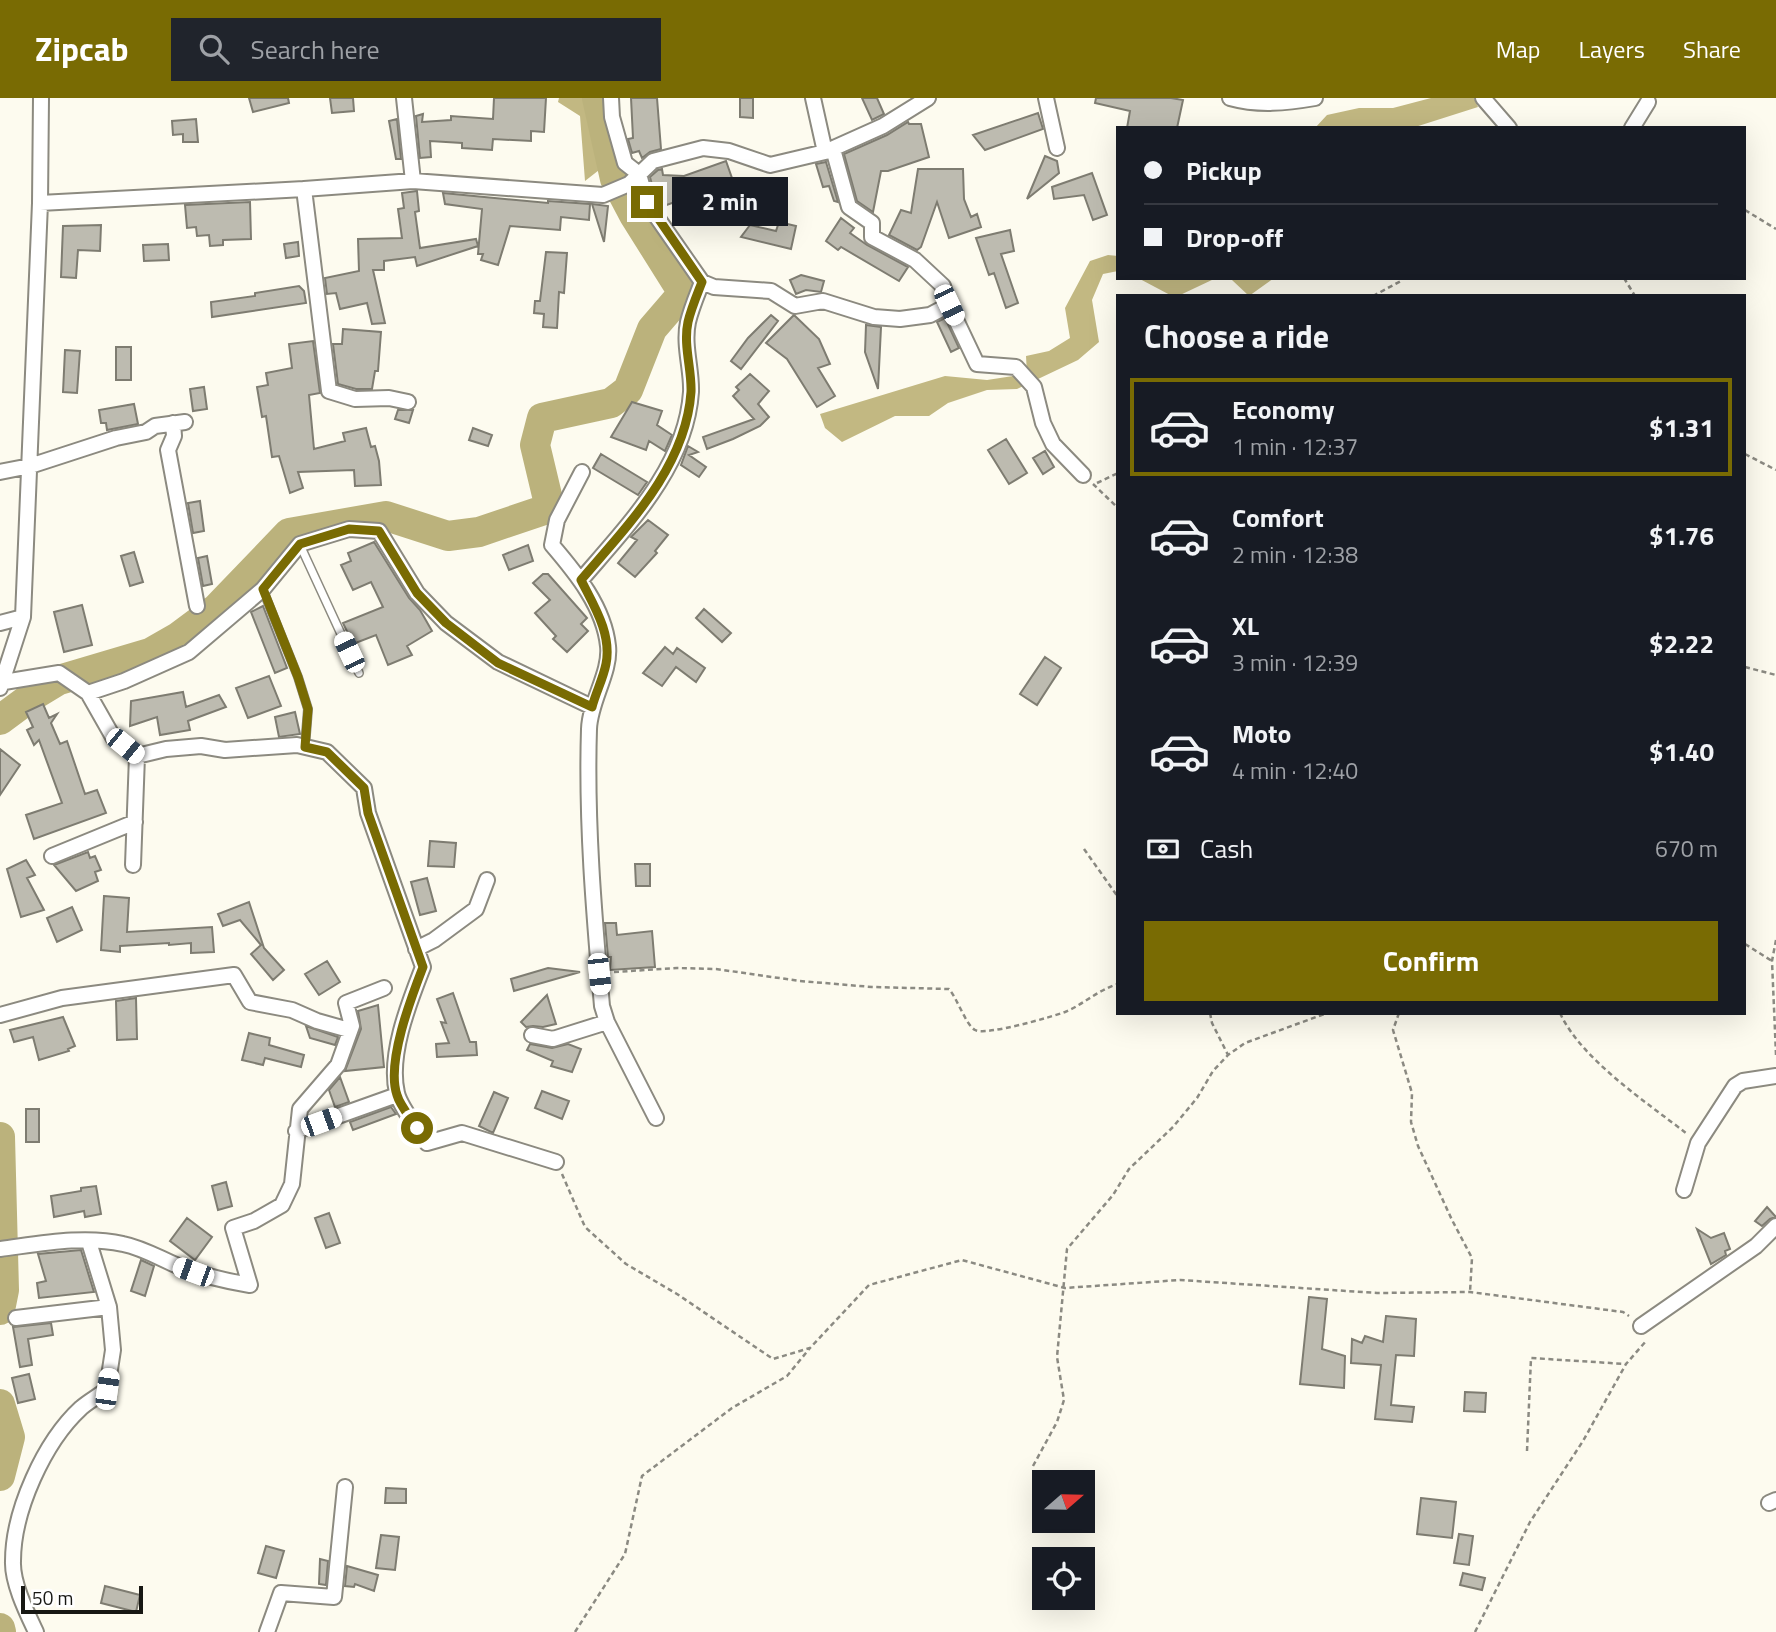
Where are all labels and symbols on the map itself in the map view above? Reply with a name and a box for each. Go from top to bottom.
callout: 2 min [672,178,787,226]
route end [631,186,663,218]
car [931,282,968,328]
car [331,629,368,675]
car [103,725,148,767]
car [587,952,612,996]
car [298,1105,345,1139]
route start [401,1112,433,1144]
car [170,1255,217,1289]
car [94,1367,121,1411]
north arrow [1032,1470,1096,1533]
scale bar [21,1583,144,1615]

